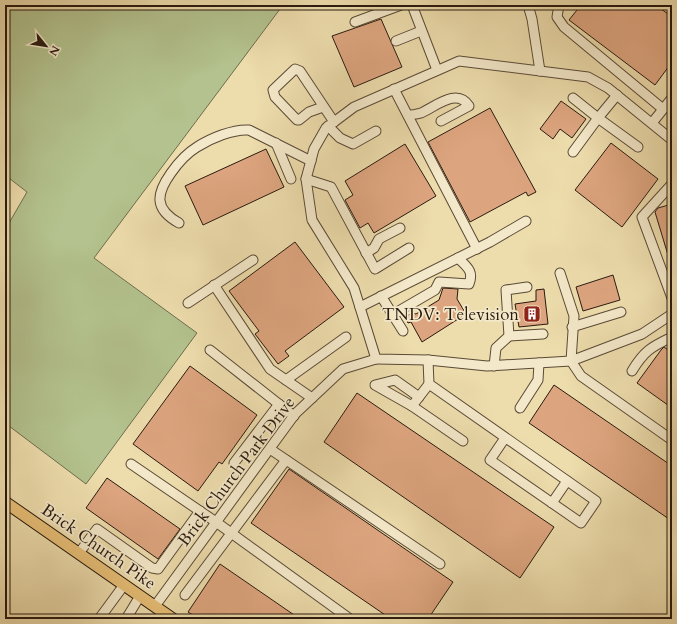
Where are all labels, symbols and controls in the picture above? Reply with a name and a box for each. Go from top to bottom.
north arrow [26,26,66,66]
text: N [45,43,63,59]
place label: TNDV: Television [382,303,519,326]
building icon: TNDV: Television [522,304,542,324]
street label: Brick Church Park Drive [172,392,300,551]
street label: Brick Church Pike [37,498,161,595]

